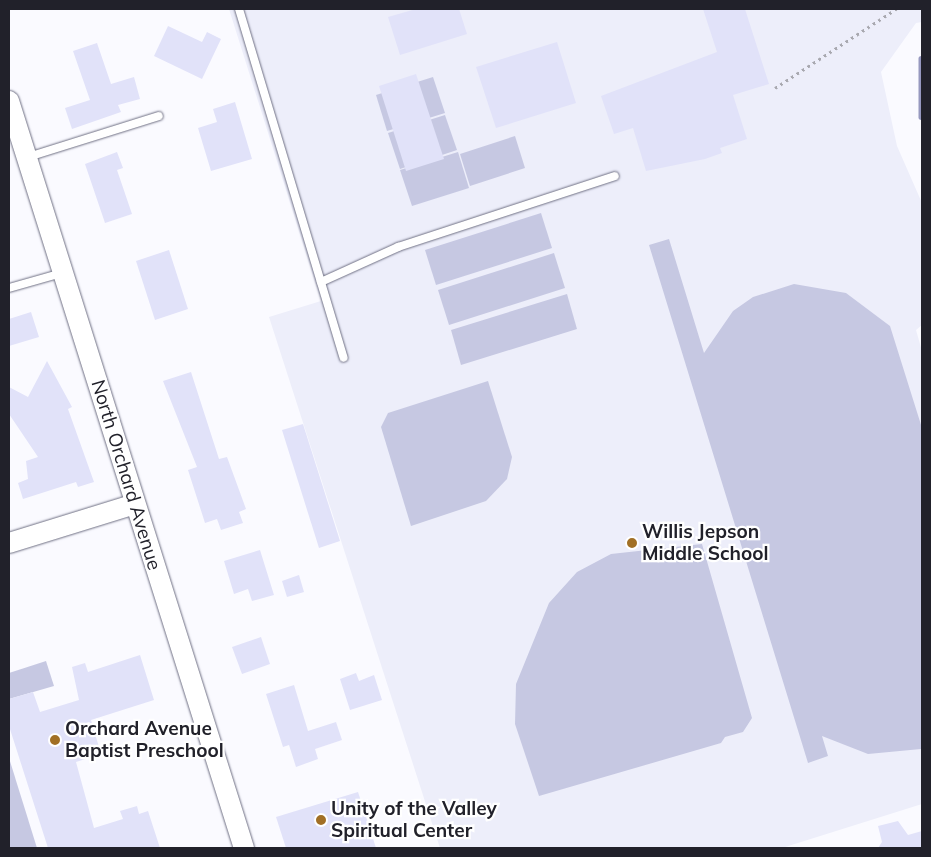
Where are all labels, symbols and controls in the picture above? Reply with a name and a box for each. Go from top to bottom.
street label: North Orchard Avenue [86,377,166,573]
place label: Willis Jepson Middle School [642,521,768,565]
marker: Willis Jepson Middle School [626,537,638,549]
place label: Orchard Avenue Baptist Preschool [65,718,224,762]
marker: Orchard Avenue Baptist Preschool [49,734,61,746]
place label: Unity of the Valley Spiritual Center [331,798,497,842]
marker: Unity of the Valley Spiritual Center [315,814,327,826]

